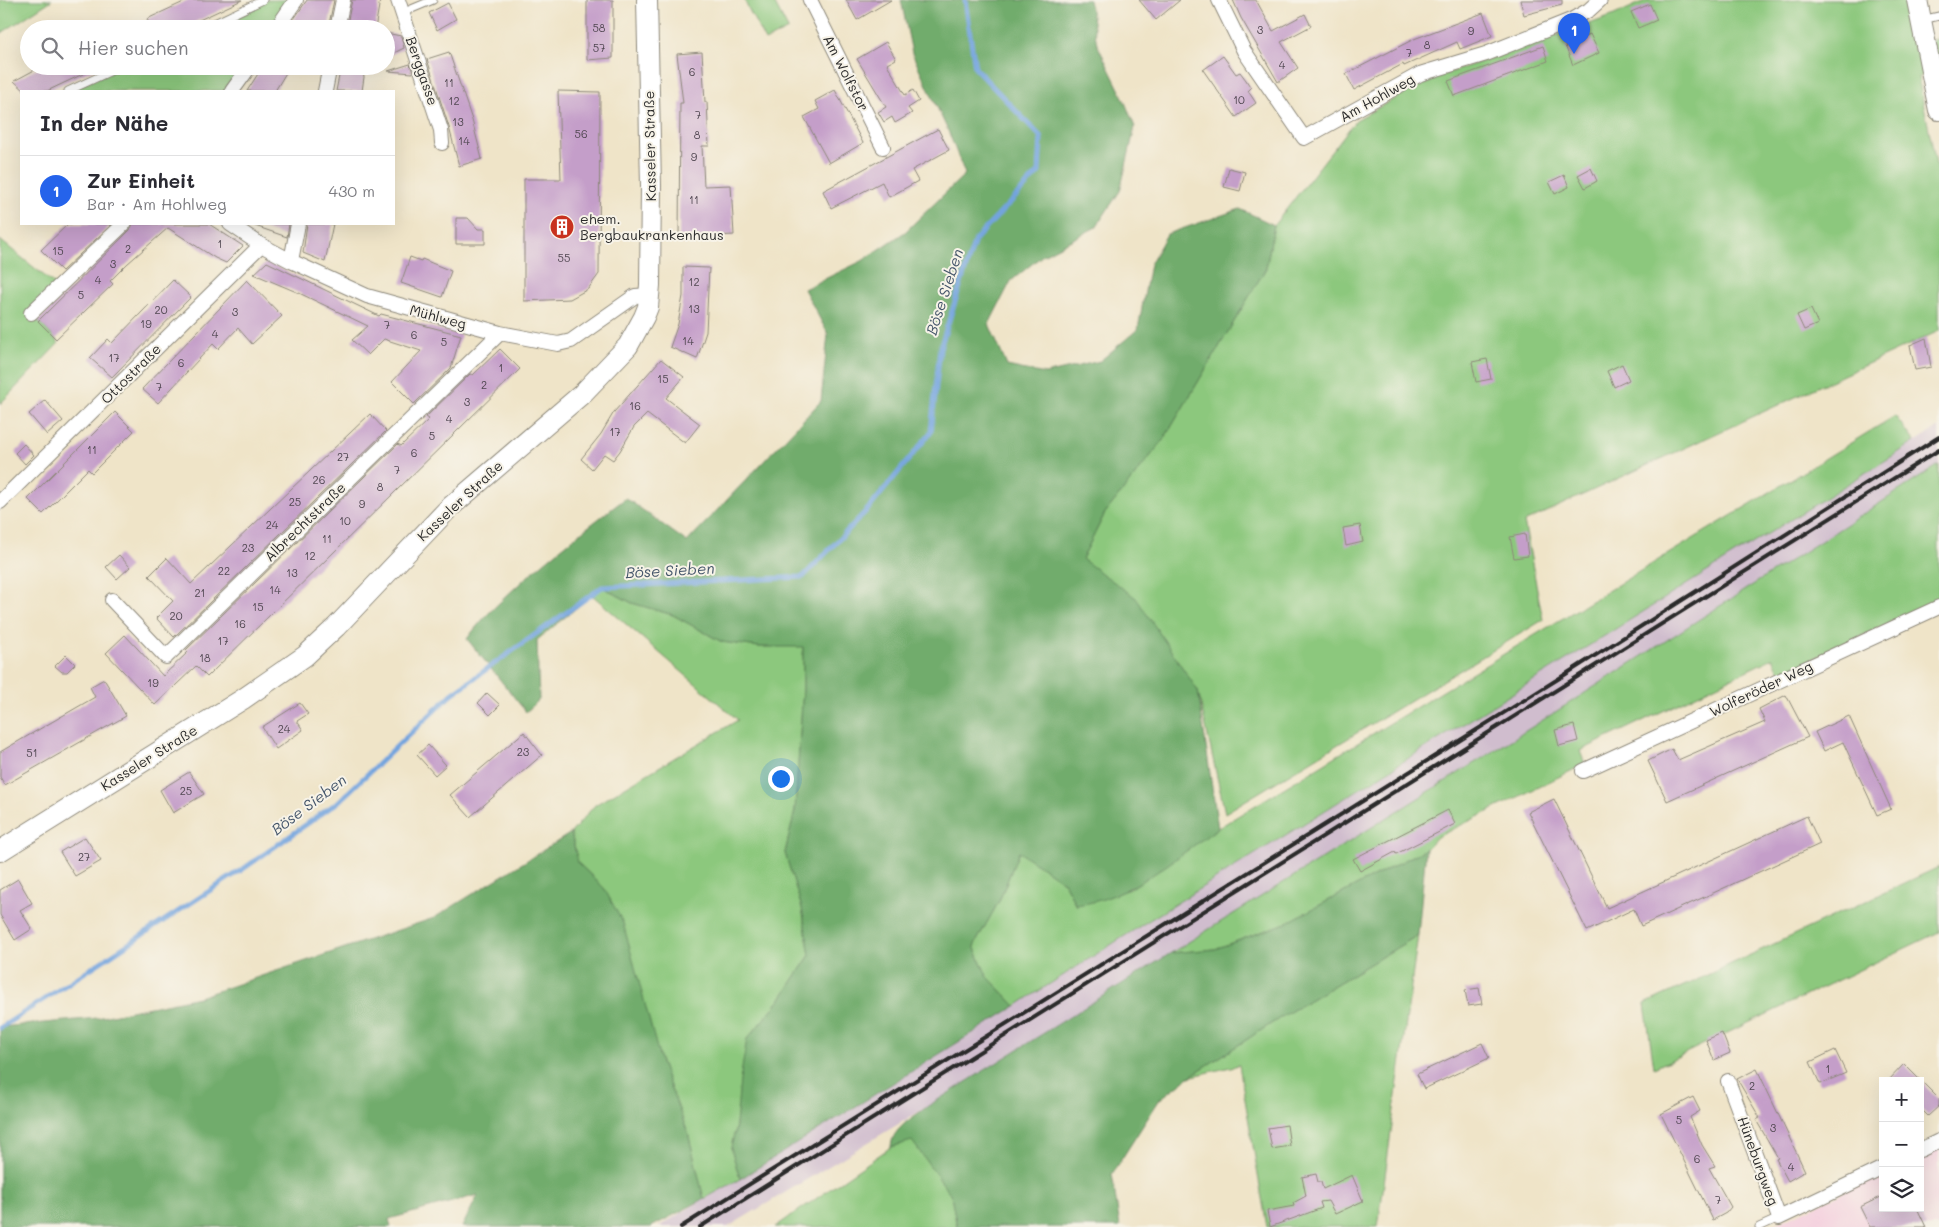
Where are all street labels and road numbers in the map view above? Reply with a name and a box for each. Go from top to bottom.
street label: Am Wolfstor [819,31,874,114]
street label: Berggasse [402,34,443,108]
street label: Am Hohlweg [1336,69,1418,126]
street label: Kasseler Straße [639,91,660,201]
street label: Mühlweg [408,300,469,333]
street label: Ottostraße [96,339,165,408]
street label: Kasseler Straße [413,456,507,545]
street label: Albrechtstraße [260,478,350,565]
street label: Wolferöder Weg [1706,656,1815,721]
street label: Kasseler Straße [97,720,201,795]
street label: Hüneburgweg [1734,1114,1783,1208]

